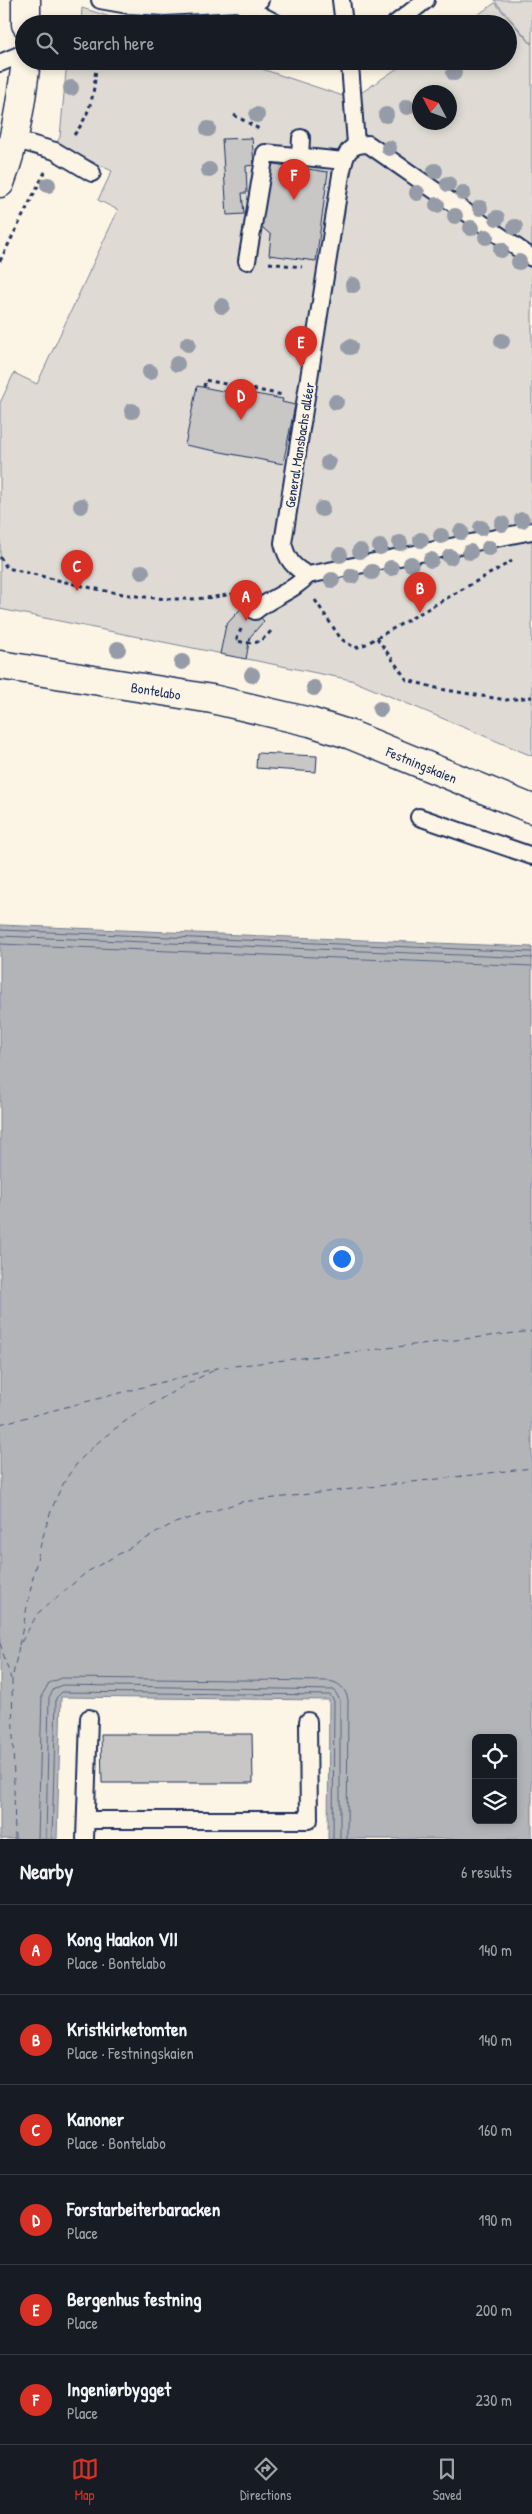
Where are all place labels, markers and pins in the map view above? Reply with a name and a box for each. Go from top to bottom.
pin: F [278,159,310,200]
pin: E [285,326,317,367]
pin: D [225,379,257,420]
pin: C [61,550,93,591]
pin: B [404,572,436,613]
pin: A [230,580,262,621]

